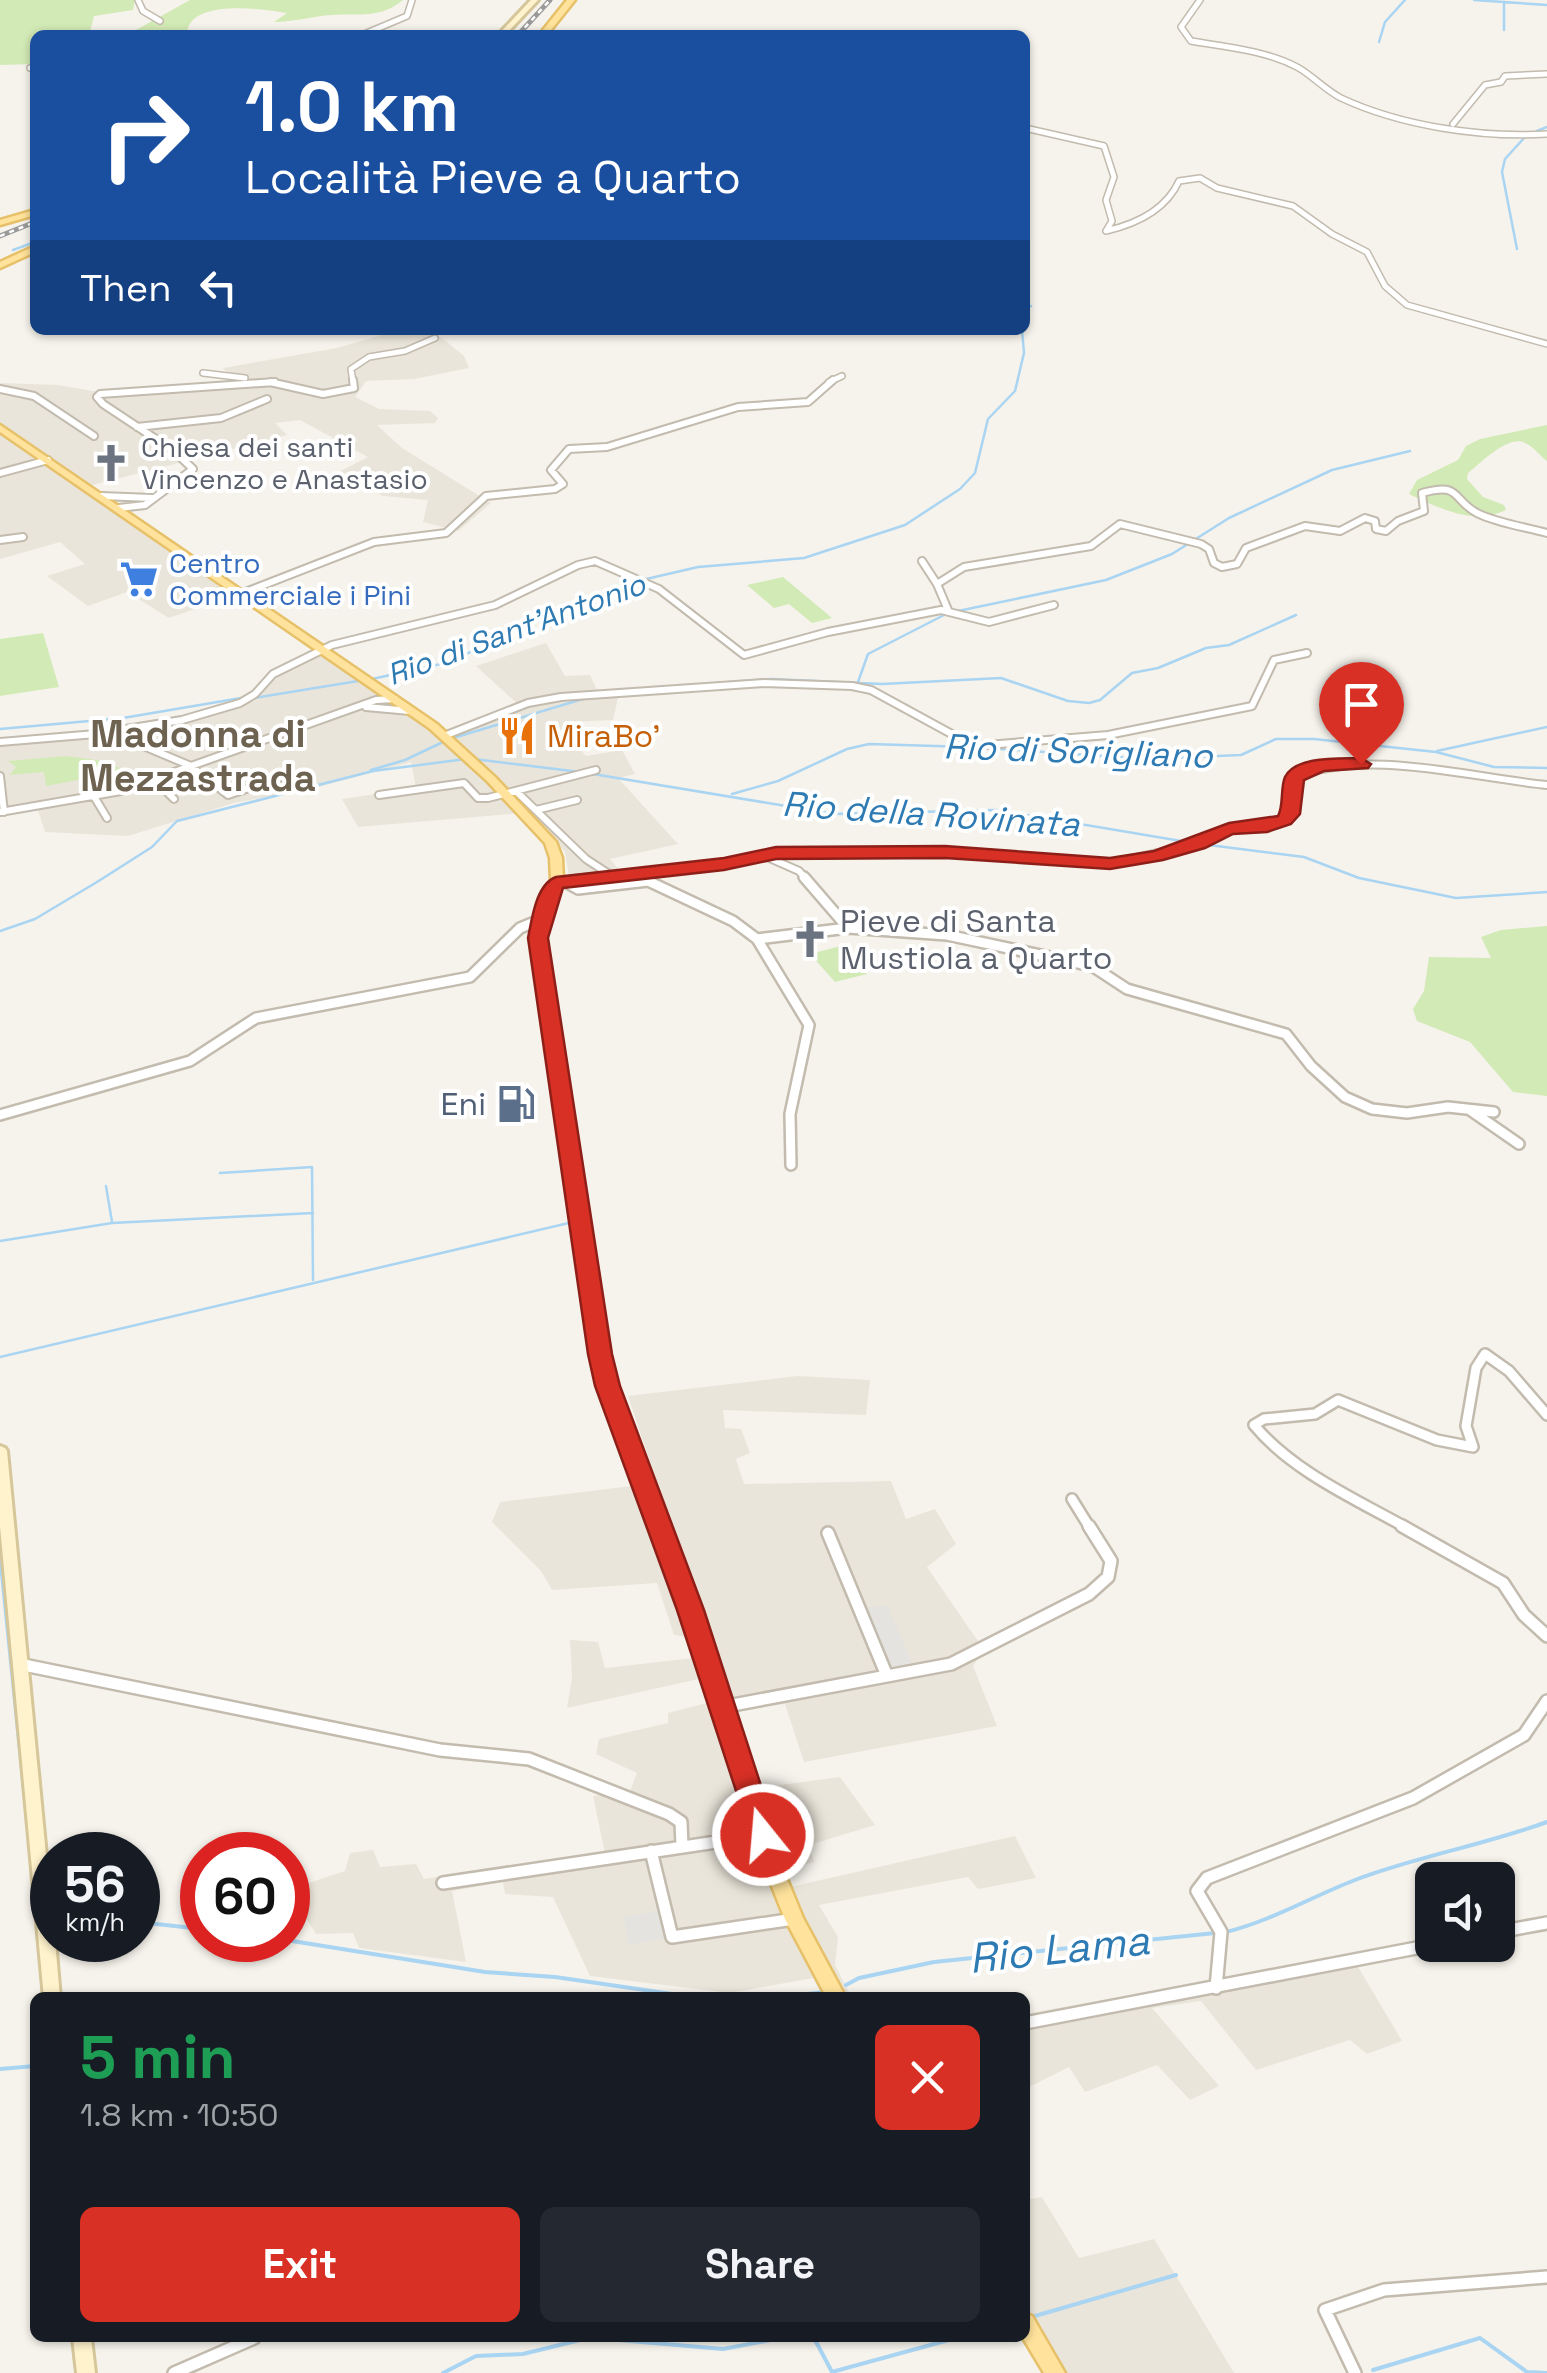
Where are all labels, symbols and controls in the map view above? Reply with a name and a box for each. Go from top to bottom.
text: 1.0 km [245,62,459,151]
icon: right [80,70,210,200]
text: Località Pieve a Quarto [245,149,741,206]
icon: left [191,260,246,315]
text: Then [80,264,171,312]
place label: Chiesa dei santi Vincenzo e Anastasio [141,429,428,497]
church icon: Chiesa dei santi Vincenzo e Anastasio [90,442,132,484]
place label: Centro Commerciale i Pini [169,545,411,613]
supermarket icon: Centro Commerciale i Pini [118,558,160,600]
water label: Rio di Sant'Antonio [381,564,652,694]
pin [1319,662,1404,765]
icon: arrive [1334,677,1389,732]
district label: Madonna di Mezzastrada [80,710,316,802]
restaurant icon: MiraBo' [496,715,538,757]
place label: MiraBo' [547,716,660,756]
water label: Rio di Sorigliano [943,724,1215,778]
water label: Rio della Rovinata [781,782,1082,846]
place label: Pieve di Santa Mustiola a Quarto [840,901,1113,978]
church icon: Pieve di Santa Mustiola a Quarto [789,918,831,960]
fuel station icon: Eni [495,1083,537,1125]
place label: Eni [441,1084,486,1124]
position arrow [711,1783,815,1887]
speed limit sign: 60 [180,1832,310,1962]
text: 56 [65,1853,125,1917]
map controls [1415,1862,1515,1962]
button: sound [1415,1862,1515,1962]
text: km/h [65,1906,125,1938]
water label: Rio Lama [966,1913,1153,1985]
text: 5 min [80,2019,235,2096]
button: close [875,2025,980,2130]
text: 1.8 km · 10:50 [80,2095,278,2135]
button: Exit [80,2207,520,2322]
button: Share [540,2207,980,2322]

